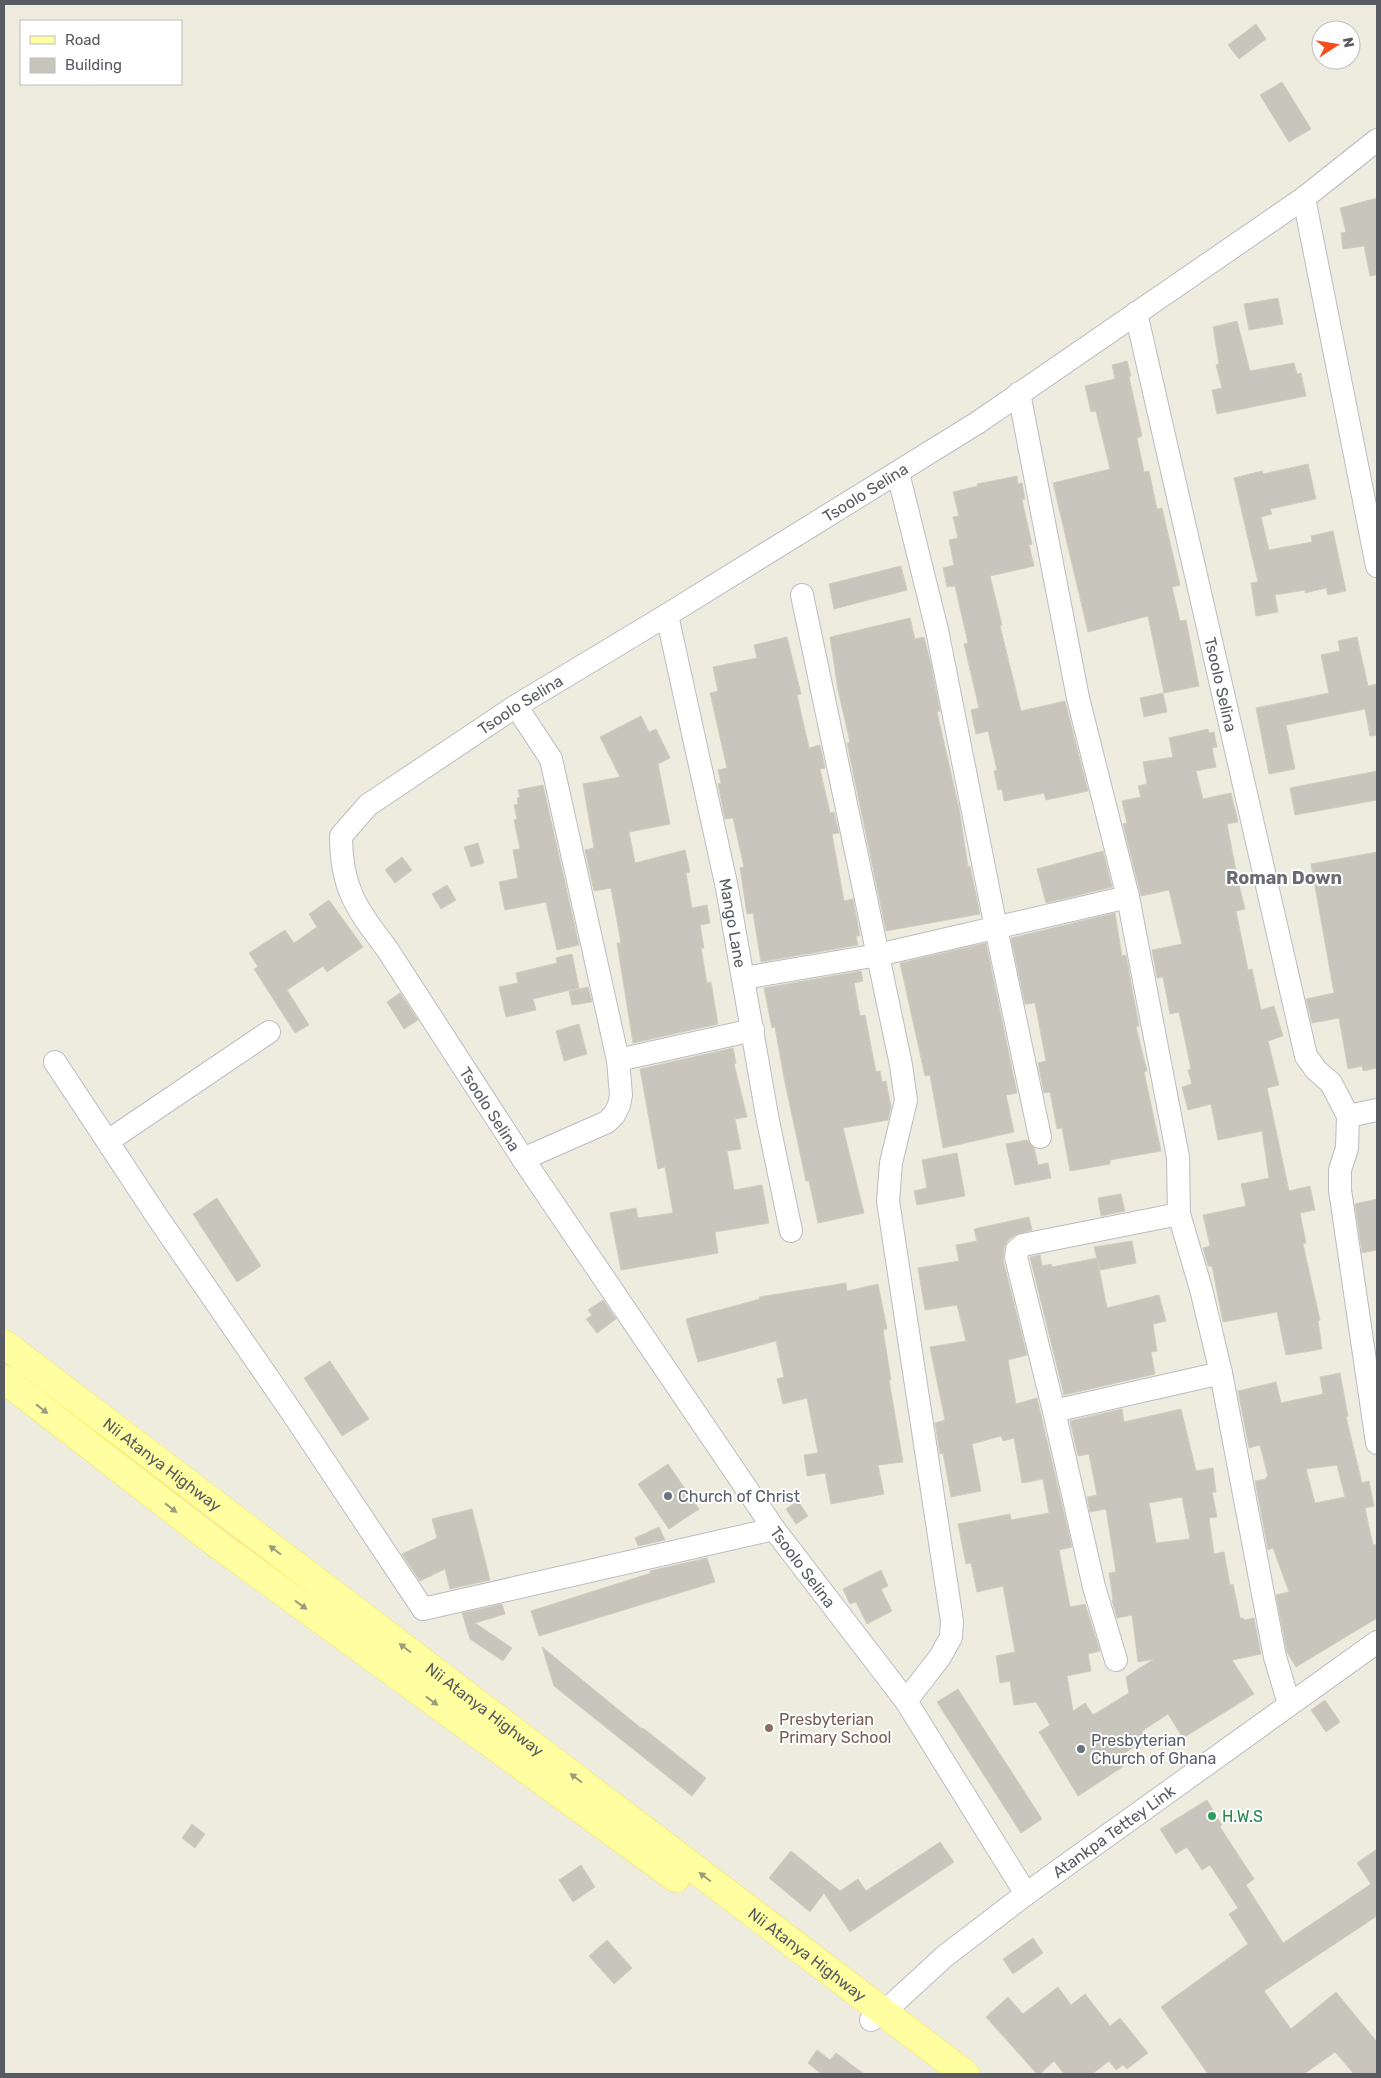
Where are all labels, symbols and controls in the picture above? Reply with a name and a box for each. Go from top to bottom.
legend [20,20,182,85]
north arrow [1311,20,1361,70]
text: Road [65,31,101,49]
text: N [1339,36,1358,49]
text: Building [65,56,122,74]
street label: Tsoolo Selina [819,459,912,526]
street label: Tsoolo Selina [1200,635,1241,734]
street label: Tsoolo Selina [475,671,566,739]
district label: Roman Down [1226,867,1342,889]
street label: Mango Lane [715,877,750,969]
street label: Tsoolo Selina [455,1064,524,1155]
one-way arrow [35,1403,48,1414]
street label: Nii Atanya Highway [99,1414,225,1516]
place label: Church of Christ [678,1487,800,1506]
marker: Church of Christ [662,1490,674,1502]
one-way arrow [164,1503,177,1514]
street label: Tsoolo Selina [766,1523,839,1612]
one-way arrow [269,1544,282,1555]
one-way arrow [294,1600,308,1610]
one-way arrow [399,1642,412,1653]
street label: Nii Atanya Highway [422,1659,548,1761]
one-way arrow [425,1696,439,1706]
place label: Presbyterian Primary School [779,1710,891,1747]
marker: Presbyterian Primary School [763,1722,775,1734]
place label: Presbyterian Church of Ghana [1091,1731,1216,1768]
marker: Presbyterian Church of Ghana [1075,1743,1087,1755]
one-way arrow [570,1773,583,1784]
street label: Atankpa Tettey Link [1049,1781,1180,1882]
place label: H.W.S [1222,1807,1263,1826]
marker: H.W.S [1206,1810,1218,1822]
one-way arrow [698,1872,712,1882]
street label: Nii Atanya Highway [744,1904,870,2006]

